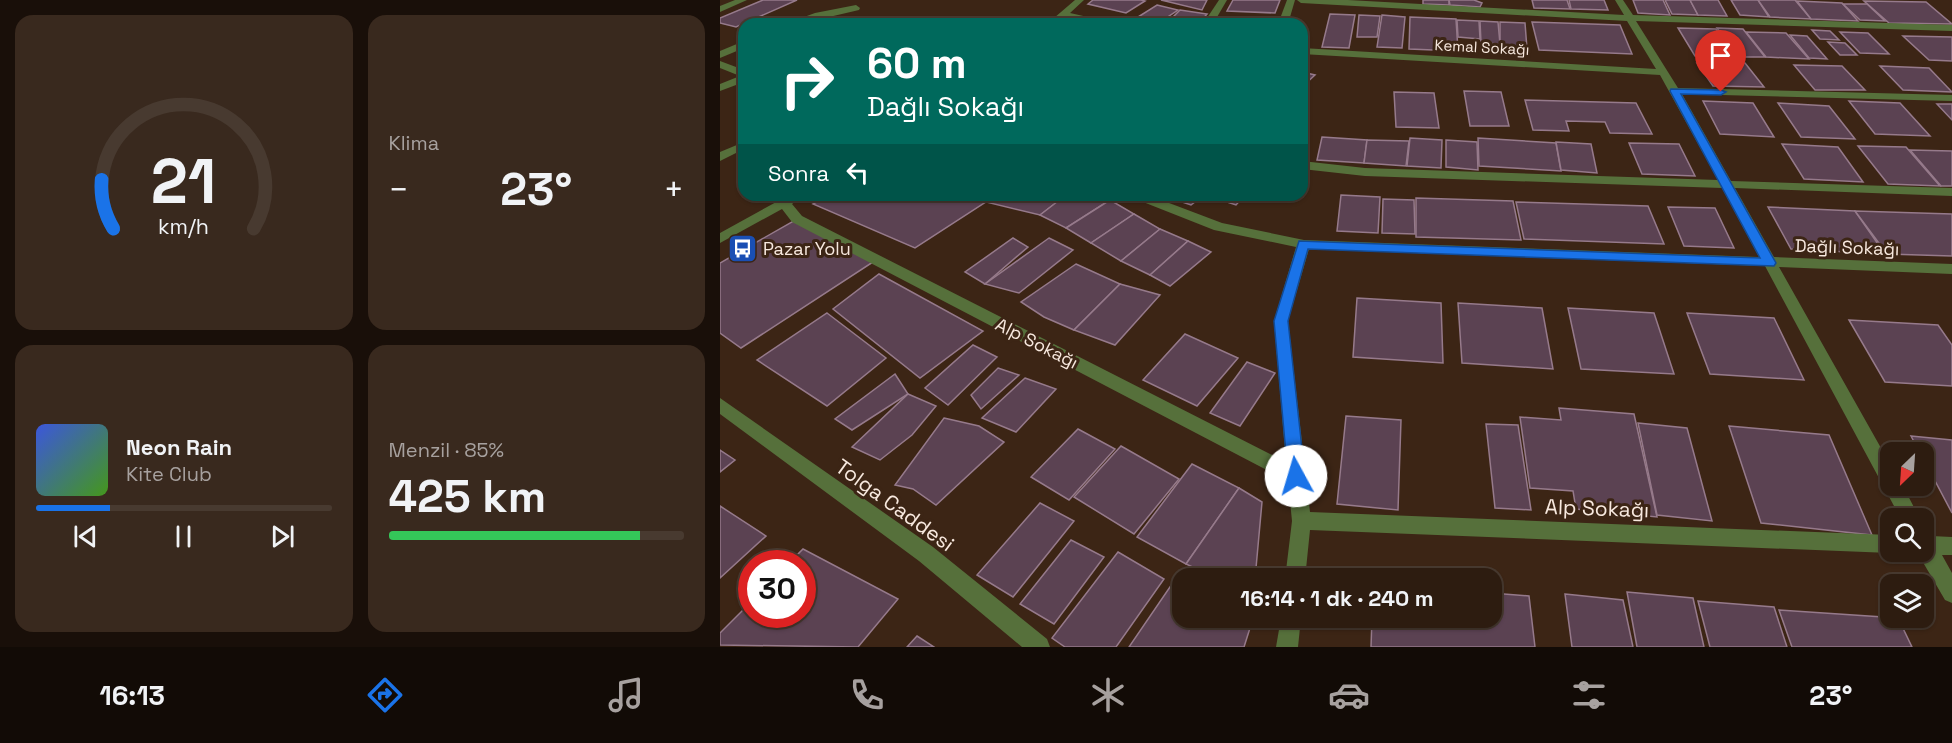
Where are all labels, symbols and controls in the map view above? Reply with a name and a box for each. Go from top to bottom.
pin [1695,30,1746,92]
street label: Kemal Sokağı [1434,35,1530,59]
text: 60 m [867,37,967,90]
icon: arrive [1704,39,1737,72]
icon: right [768,42,846,120]
text: Dağlı Sokağı [867,89,1024,124]
text: Klima [389,130,439,156]
text: 21 [151,142,216,221]
icon: left [841,156,874,189]
text: Sonra [768,159,829,187]
text: 23° [500,161,572,218]
text: − [389,169,409,211]
text: + [664,169,684,211]
text: km/h [158,214,209,241]
bus stop icon: Pazar Yolu [726,232,758,264]
street label: Dağlı Sokağı [1794,234,1900,260]
place label: Pazar Yolu [763,237,851,260]
street label: Alp Sokağı [992,312,1082,374]
text: Neon Rain [126,433,232,461]
text: Menzil · 85% [389,437,504,463]
north arrow [1880,442,1934,496]
map controls [1880,442,1934,628]
position arrow [1264,444,1328,508]
street label: Tolga Caddesi [830,453,960,557]
text: Kite Club [126,461,212,487]
text: 425 km [389,468,546,525]
street label: Alp Sokağı [1544,493,1650,523]
button: search [1880,508,1934,562]
icon: previous [69,520,102,553]
icon: pause [167,520,200,553]
icon: next [266,520,299,553]
speed limit sign: 30 [738,550,816,628]
button: layers [1880,574,1934,628]
text: 16:14 · 1 dk · 240 m [1240,584,1434,612]
icon: directions [364,674,406,716]
icon: music [605,674,647,716]
icon: phone [846,674,888,716]
icon: climate [1087,674,1129,716]
icon: car [1328,674,1370,716]
icon: filters [1568,674,1610,716]
text: 16:13 [99,678,165,713]
text: 23° [1809,678,1852,713]

